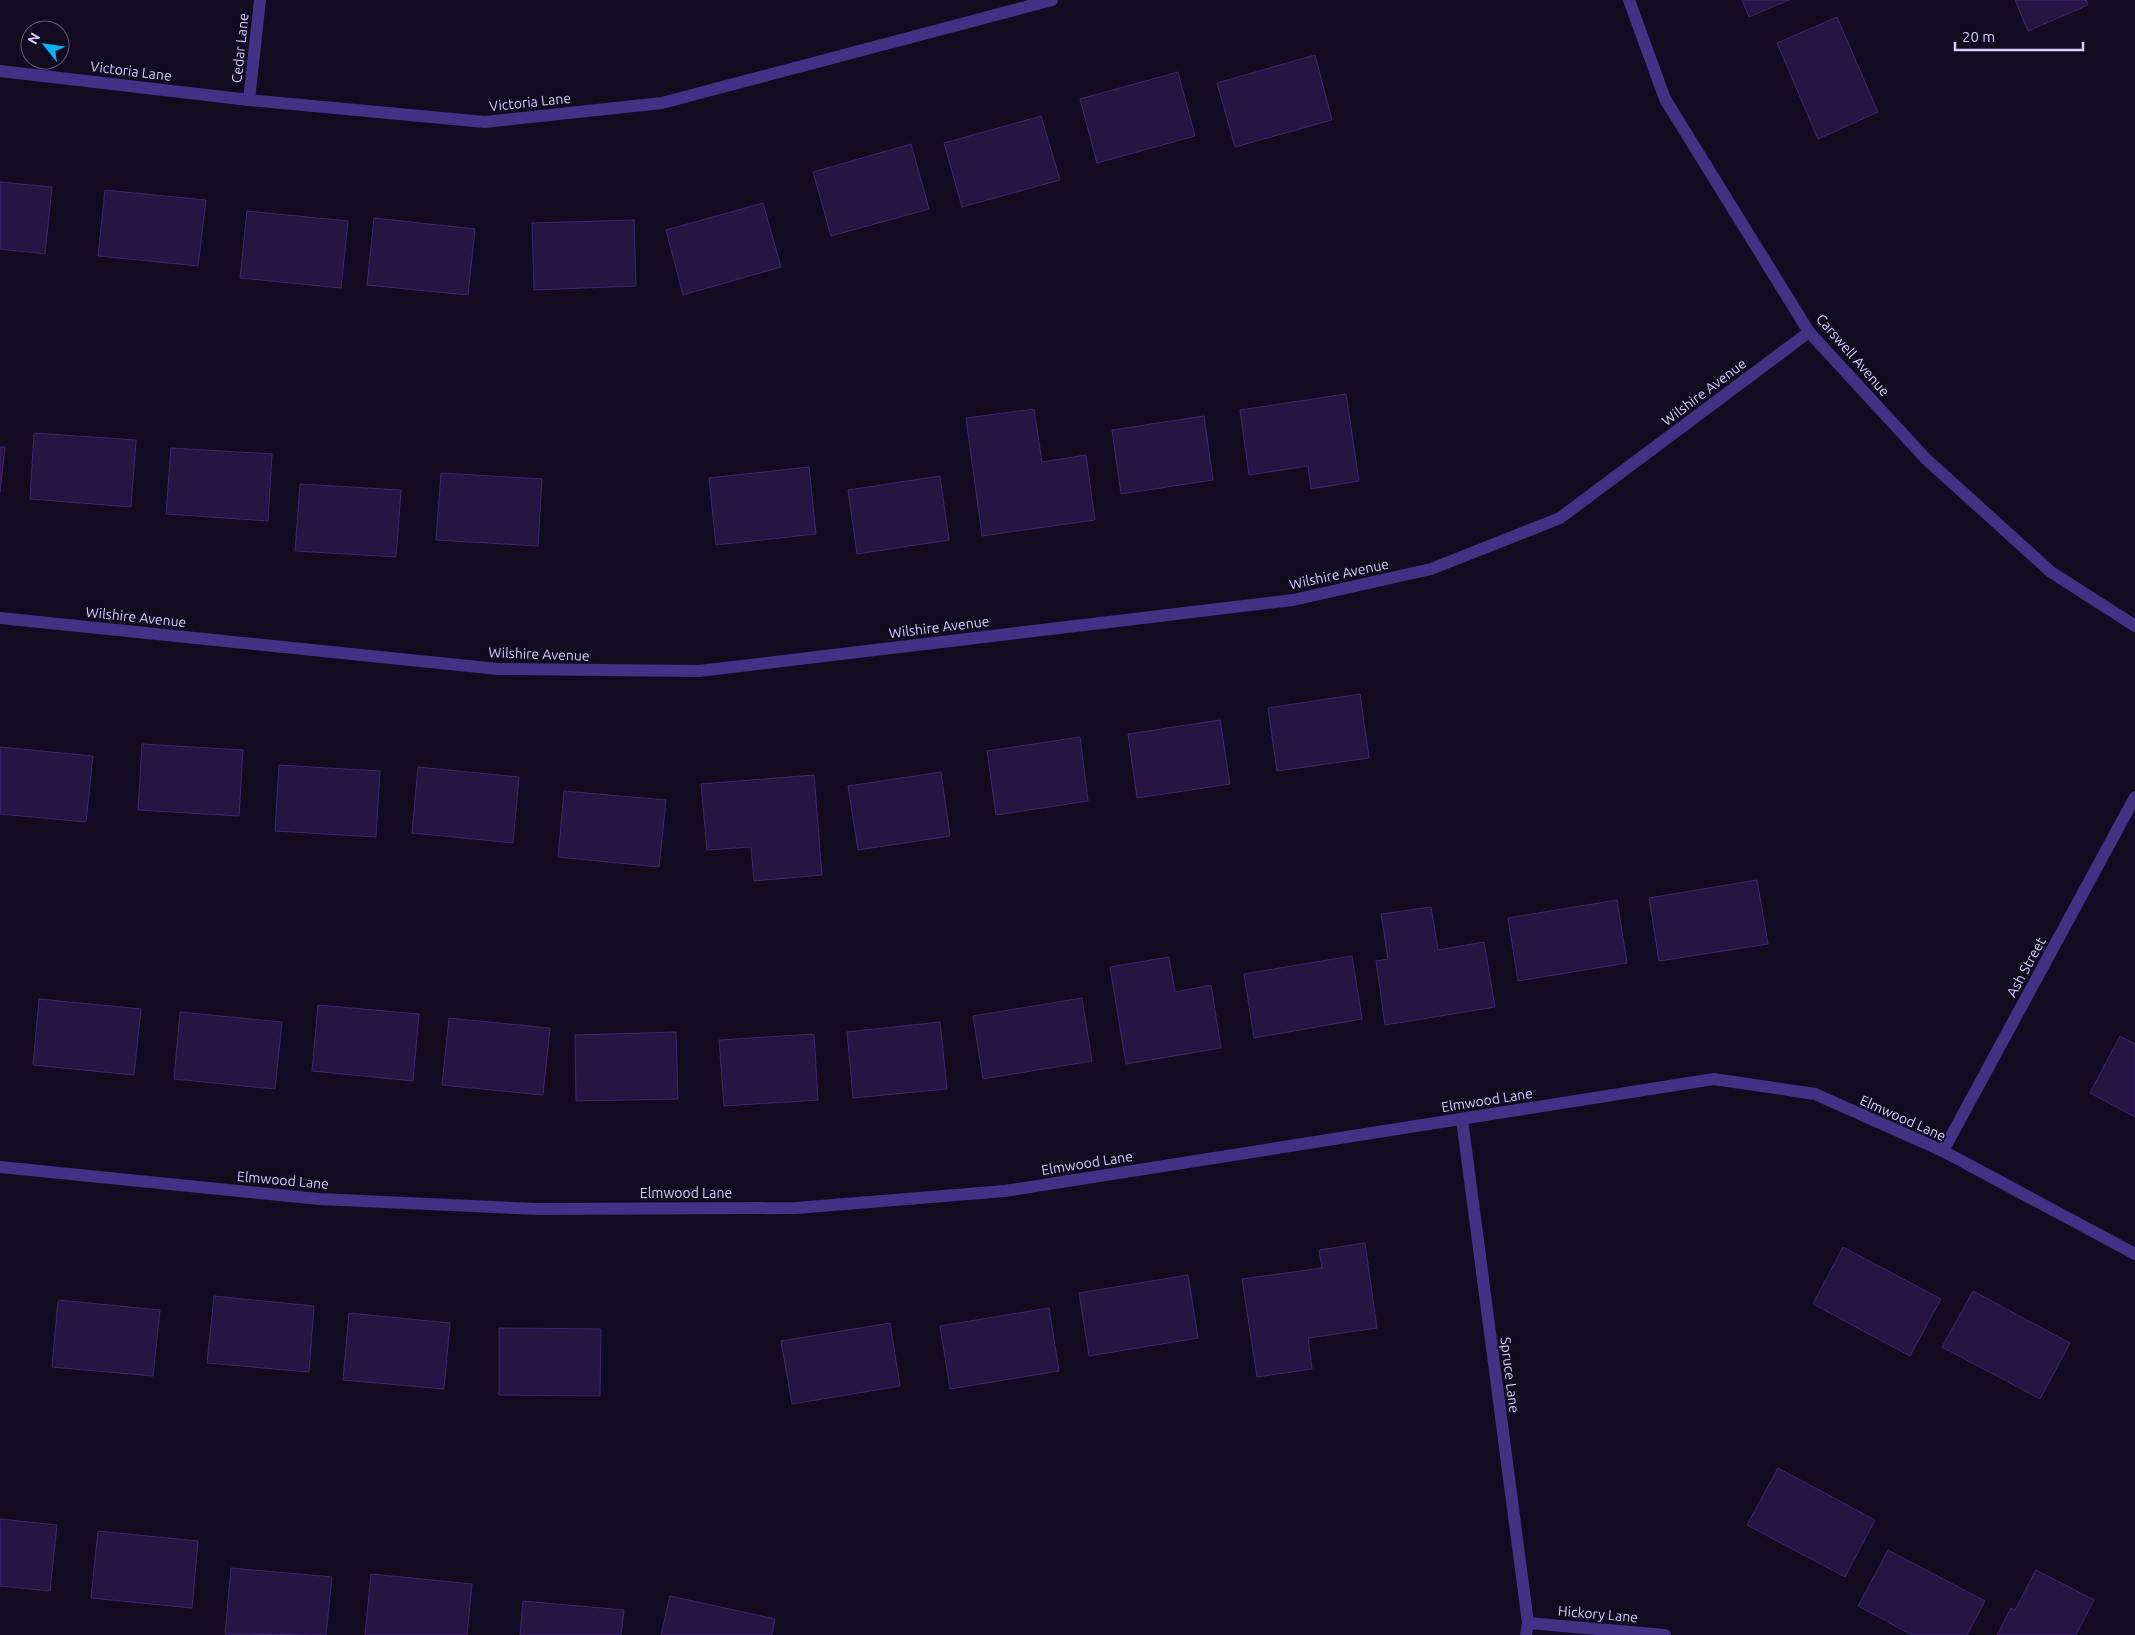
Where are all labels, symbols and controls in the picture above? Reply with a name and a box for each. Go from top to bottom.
street label: Cedar Lane [228,12,252,84]
north arrow [20,20,70,70]
scale bar [1955,20,2082,52]
text: 20 m [1962,28,1995,45]
text: N [24,30,43,47]
street label: Victoria Lane [89,58,173,84]
street label: Victoria Lane [488,90,572,114]
street label: Carswell Avenue [1813,311,1893,399]
street label: Wilshire Avenue [1659,355,1749,429]
street label: Wilshire Avenue [1288,556,1390,592]
street label: Wilshire Avenue [85,604,187,630]
street label: Wilshire Avenue [888,613,990,641]
street label: Wilshire Avenue [488,644,590,664]
street label: Ash Street [2003,934,2049,1000]
street label: Elmwood Lane [1440,1085,1534,1115]
street label: Elmwood Lane [1858,1092,1948,1144]
street label: Elmwood Lane [1040,1148,1134,1178]
street label: Elmwood Lane [236,1168,330,1192]
street label: Elmwood Lane [640,1185,732,1201]
street label: Spruce Lane [1497,1336,1523,1414]
street label: Hickory Lane [1557,1603,1639,1625]

